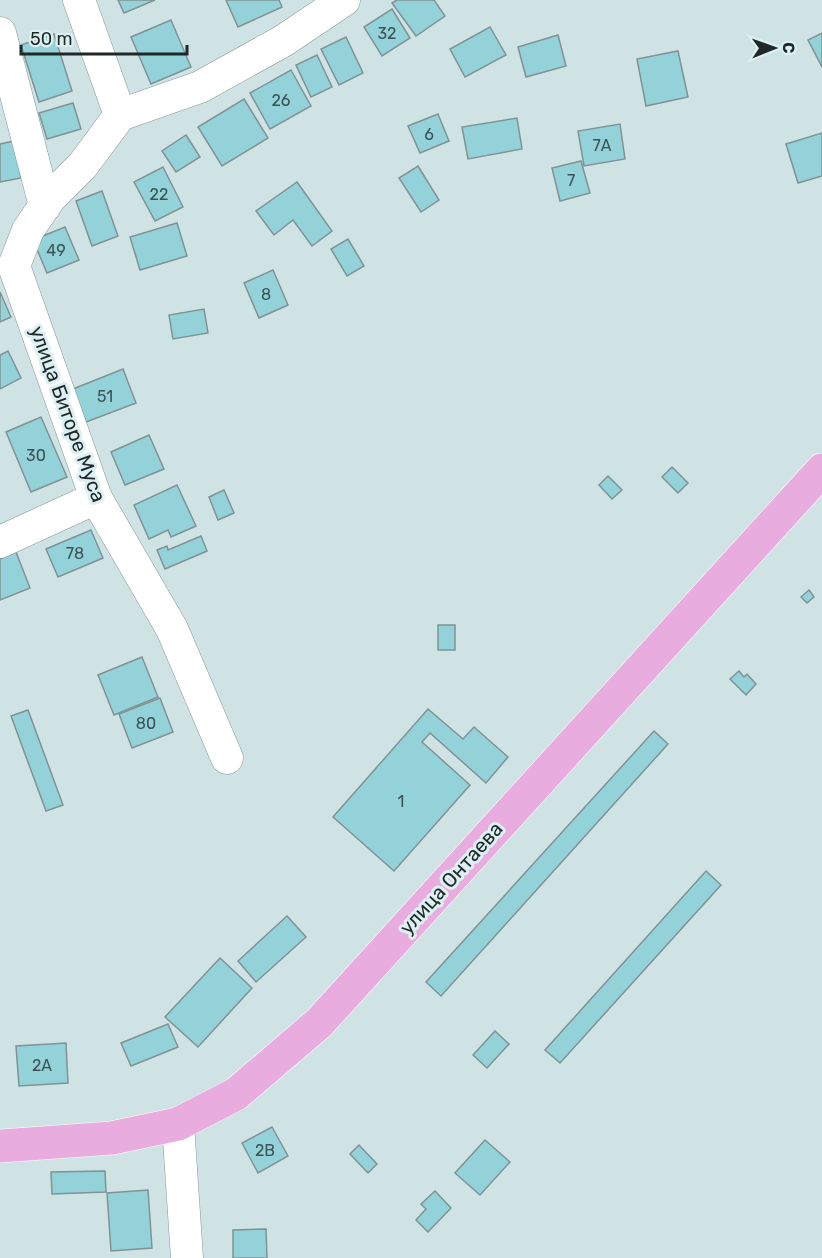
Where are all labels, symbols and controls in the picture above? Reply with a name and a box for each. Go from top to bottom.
scale bar [21,18,188,56]
north arrow [744,18,804,78]
house number: 32 [377,24,397,43]
text: 50 m [30,28,73,50]
text: С [779,42,798,54]
house number: 26 [271,91,291,110]
house number: 6 [424,125,434,144]
house number: 7А [593,136,612,155]
house number: 7 [567,171,575,190]
house number: 22 [150,185,168,204]
house number: 49 [46,241,66,260]
house number: 8 [261,285,271,304]
street label: улица Биторе Муса [25,323,111,505]
house number: 51 [97,387,113,406]
house number: 30 [26,446,46,465]
house number: 78 [66,544,84,563]
house number: 80 [136,714,156,733]
house number: 1 [398,792,404,811]
street label: улица Онтаева [394,817,508,939]
house number: 2А [32,1056,52,1075]
house number: 2В [255,1141,275,1160]

